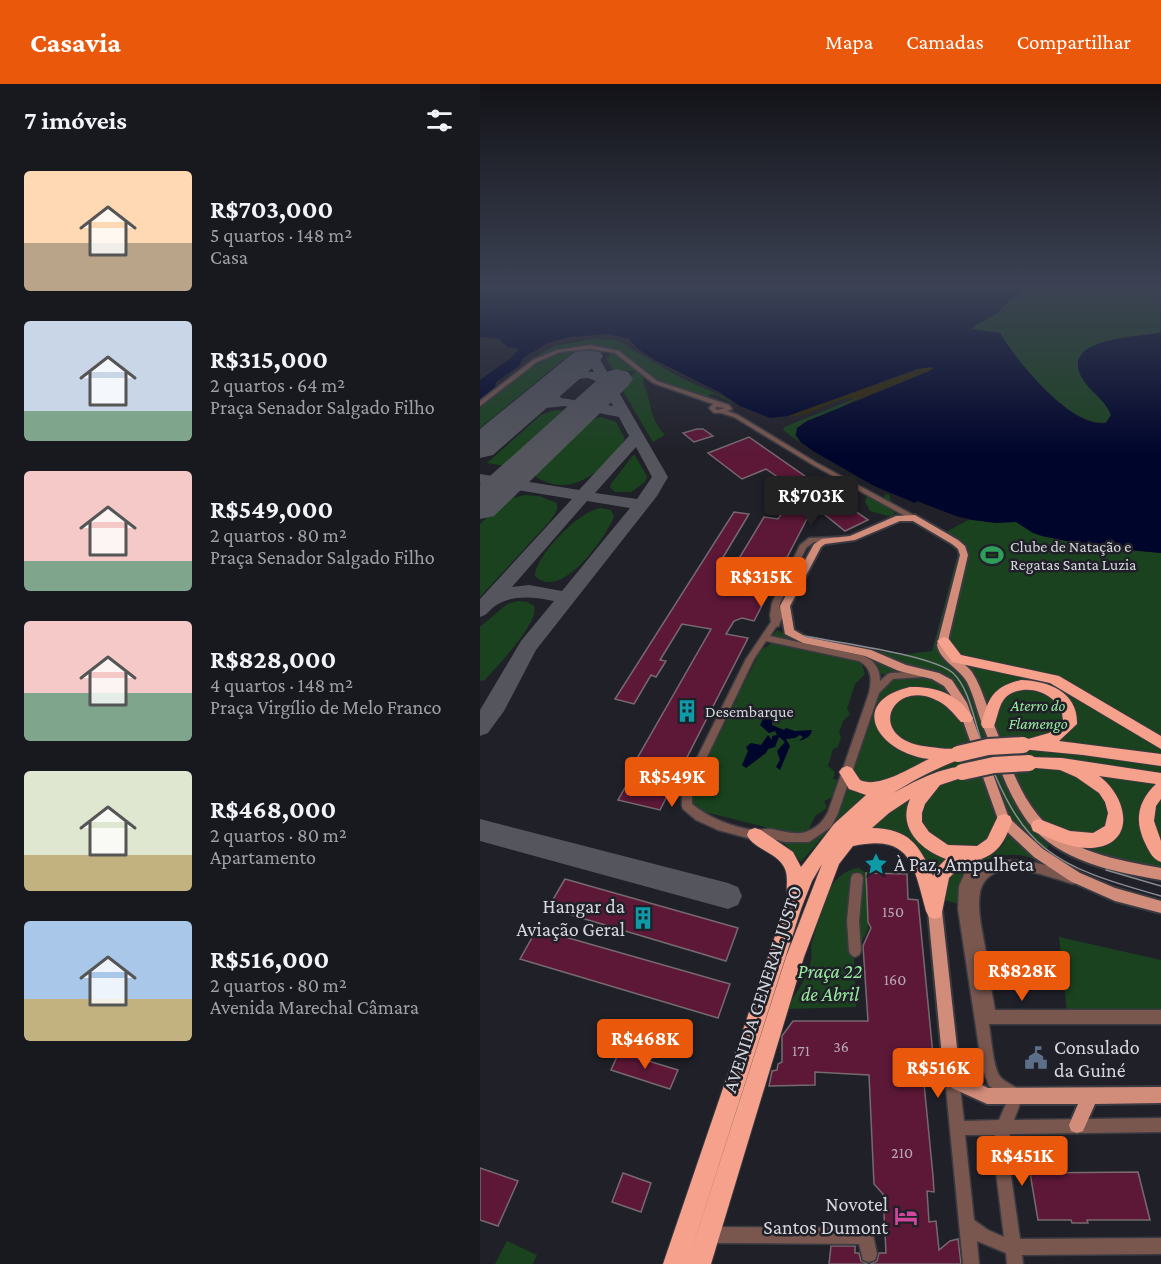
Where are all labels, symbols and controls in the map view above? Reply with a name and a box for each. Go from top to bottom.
text: Casavia [30,27,121,58]
text: Mapa [825,30,873,54]
text: Camadas [906,30,984,54]
text: Compartilhar [1017,30,1131,54]
icon: filters [423,104,456,137]
text: 7 imóveis [24,106,127,135]
icon: home [72,195,144,267]
text: R$703,000 [210,195,333,224]
text: 5 quartos · 148 m² [210,224,352,246]
text: Casa [210,246,248,268]
icon: home [72,345,144,417]
text: R$315,000 [210,345,328,374]
text: 2 quartos · 64 m² [210,374,345,396]
text: Praça Senador Salgado Filho [210,396,435,418]
pin: R$703K [762,476,860,527]
text: R$703K [778,484,844,506]
icon: home [72,495,144,567]
text: R$549,000 [210,495,333,524]
text: 2 quartos · 80 m² [210,524,347,546]
place label: Clube de Natação e Regatas Santa Luzia [1010,538,1137,574]
sports icon: Clube de Natação e Regatas Santa Luzia [979,542,1005,568]
text: Praça Senador Salgado Filho [210,546,435,568]
pin: R$315K [712,557,810,608]
text: R$315K [730,565,792,587]
icon: home [72,645,144,717]
text: R$828,000 [210,645,336,674]
text: 4 quartos · 148 m² [210,674,353,696]
text: Praça Virgílio de Melo Franco [210,696,441,718]
park label: Aterro do Flamengo [1008,697,1068,733]
building icon: Desembarque [674,698,700,724]
place label: Desembarque [705,703,794,721]
pin: R$549K [623,757,721,808]
text: R$549K [639,765,705,787]
icon: home [72,795,144,867]
text: R$468,000 [210,795,336,824]
text: 2 quartos · 80 m² [210,824,347,846]
text: Apartamento [210,846,316,868]
place icon: À Paz, Ampulheta [863,851,889,877]
place label: À Paz, Ampulheta [894,853,1034,876]
street label: AVENIDA GENERAL JUSTO [718,883,807,1096]
place label: Hangar da Aviação Geral [516,895,625,941]
house number: 150 [882,903,904,920]
building icon: Hangar da Aviação Geral [630,905,656,931]
icon: home [72,945,144,1017]
text: R$516,000 [210,945,329,974]
pin: R$828K [973,951,1071,1002]
text: R$828K [988,959,1056,981]
park label: Praça 22 de Abril [797,960,863,1005]
house number: 160 [884,971,906,988]
text: 2 quartos · 80 m² [210,974,347,996]
text: Avenida Marechal Câmara [210,996,419,1018]
pin: R$468K [596,1019,694,1070]
text: R$468K [611,1027,679,1049]
place label: Consulado da Guiné [1054,1036,1140,1081]
house number: 36 [833,1038,849,1055]
house number: 171 [792,1042,810,1059]
public building icon: Consulado da Guiné [1023,1045,1049,1071]
pin: R$516K [889,1048,987,1099]
text: R$516K [907,1056,969,1078]
pin: R$451K [973,1136,1071,1187]
house number: 210 [891,1144,913,1161]
text: R$451K [991,1144,1053,1166]
place label: Novotel Santos Dumont [763,1193,888,1238]
hotel icon: Novotel Santos Dumont [893,1203,919,1229]

